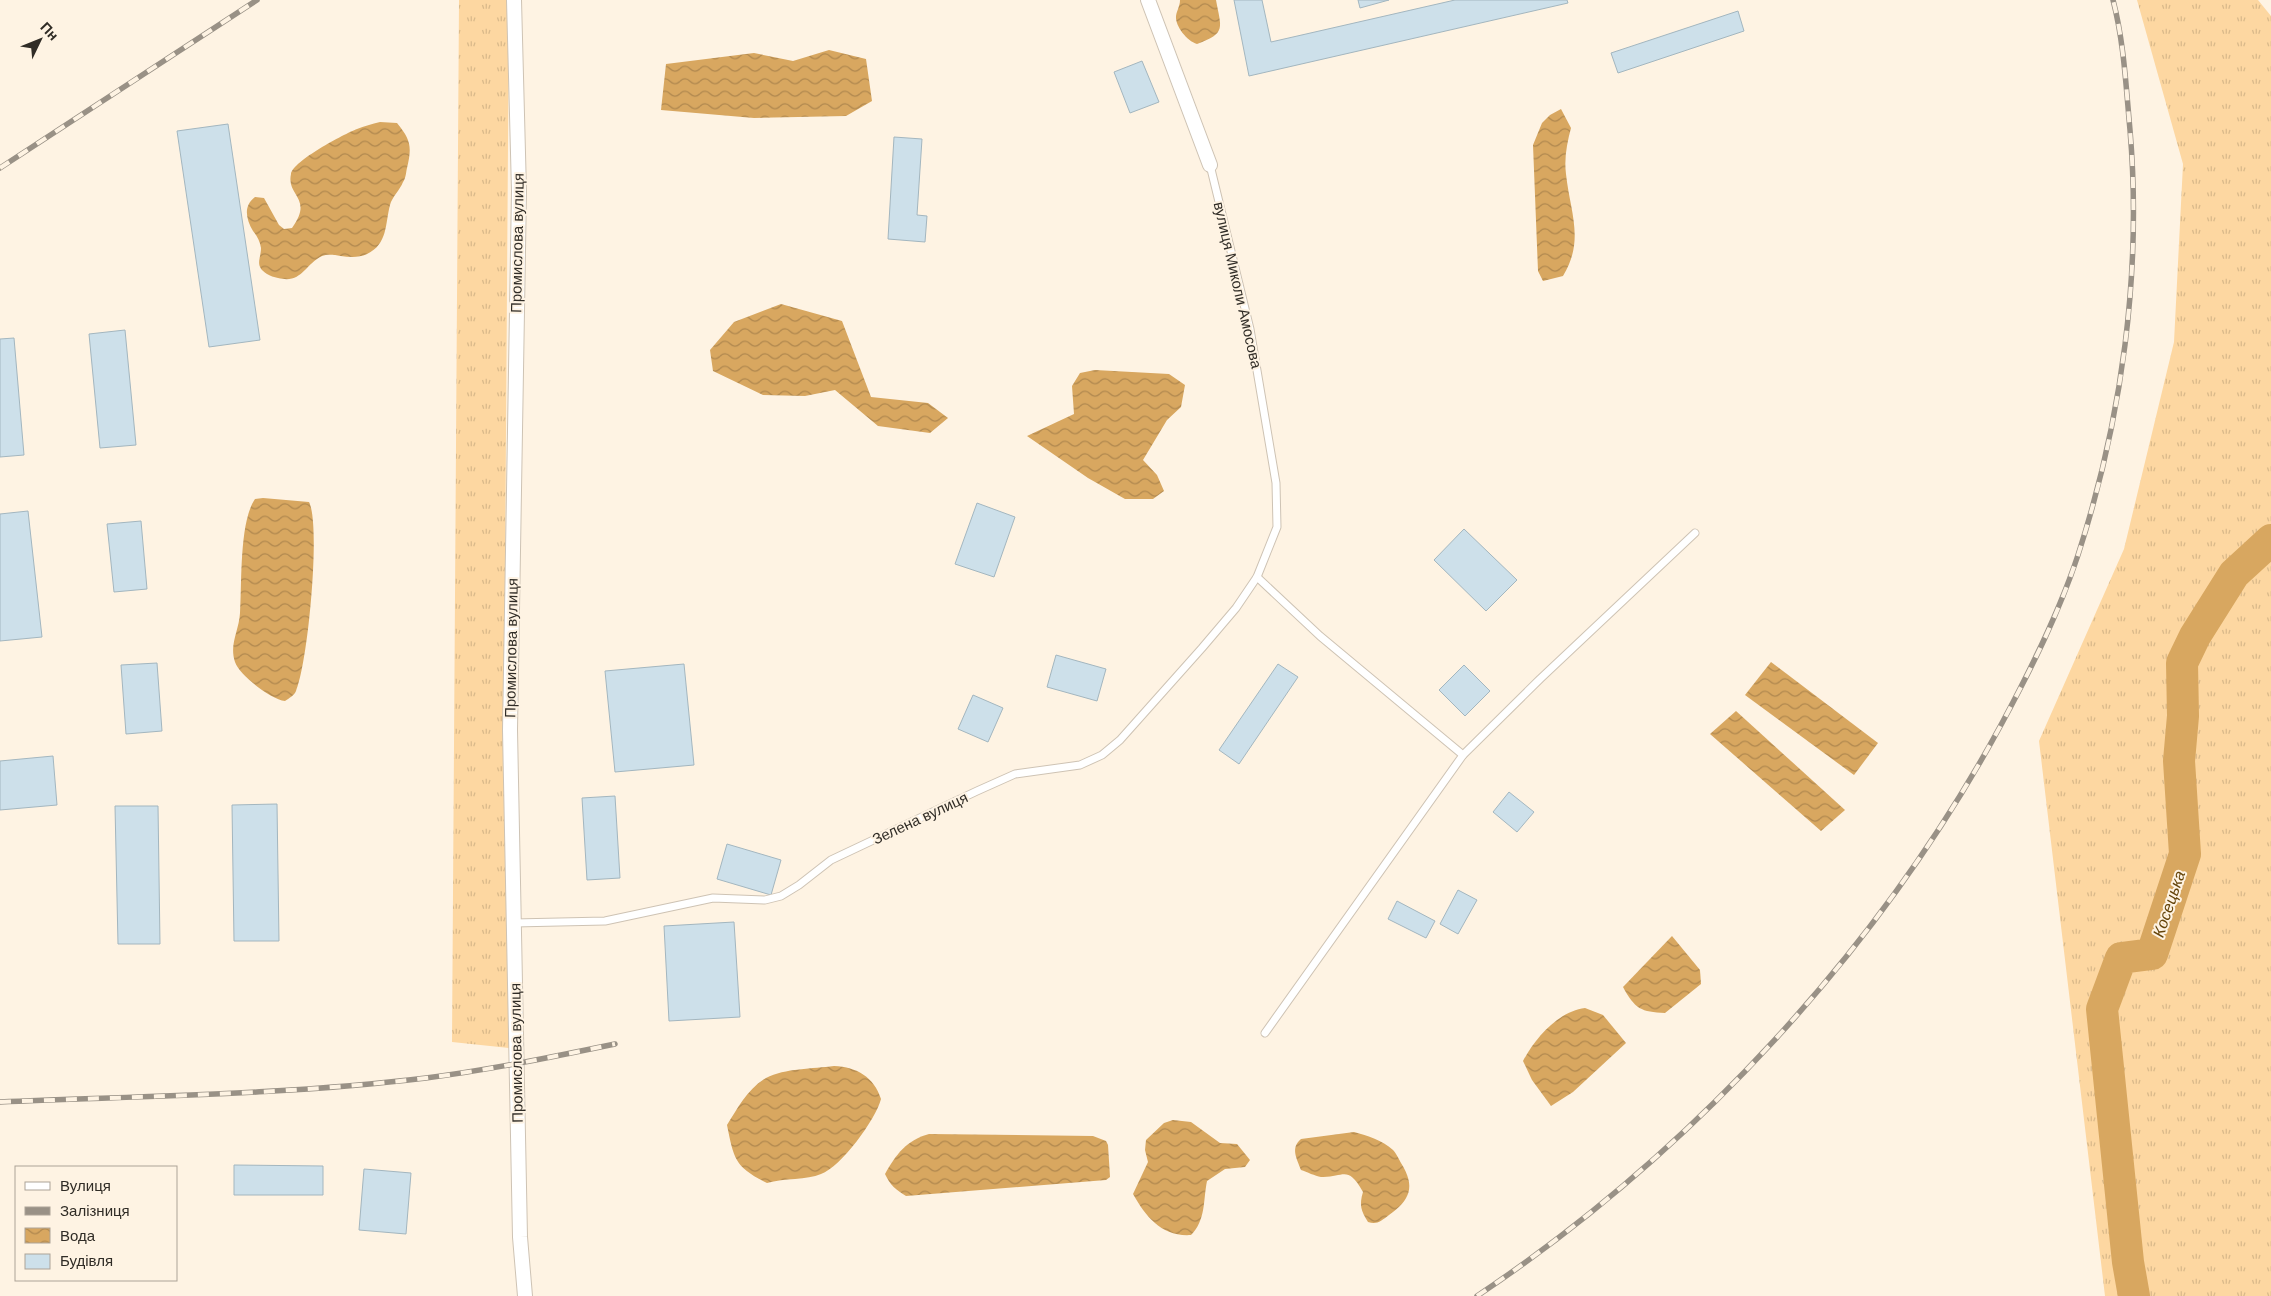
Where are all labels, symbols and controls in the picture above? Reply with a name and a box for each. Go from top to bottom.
north arrow [15,15,65,65]
text: Пн [37,19,62,43]
street label: Промислова вулиця [507,173,527,313]
street label: вулиця Миколи Амосова [1211,200,1266,371]
street label: Промислова вулиця [501,578,521,718]
street label: Зелена вулиця [870,788,970,848]
water label: Косецька [2150,868,2188,940]
street label: Промислова вулиця [506,983,526,1123]
legend [15,1166,178,1281]
text: Вулиця [60,1177,111,1194]
text: Залізниця [60,1202,130,1219]
text: Вода [60,1227,96,1244]
text: Будівля [60,1252,113,1269]

